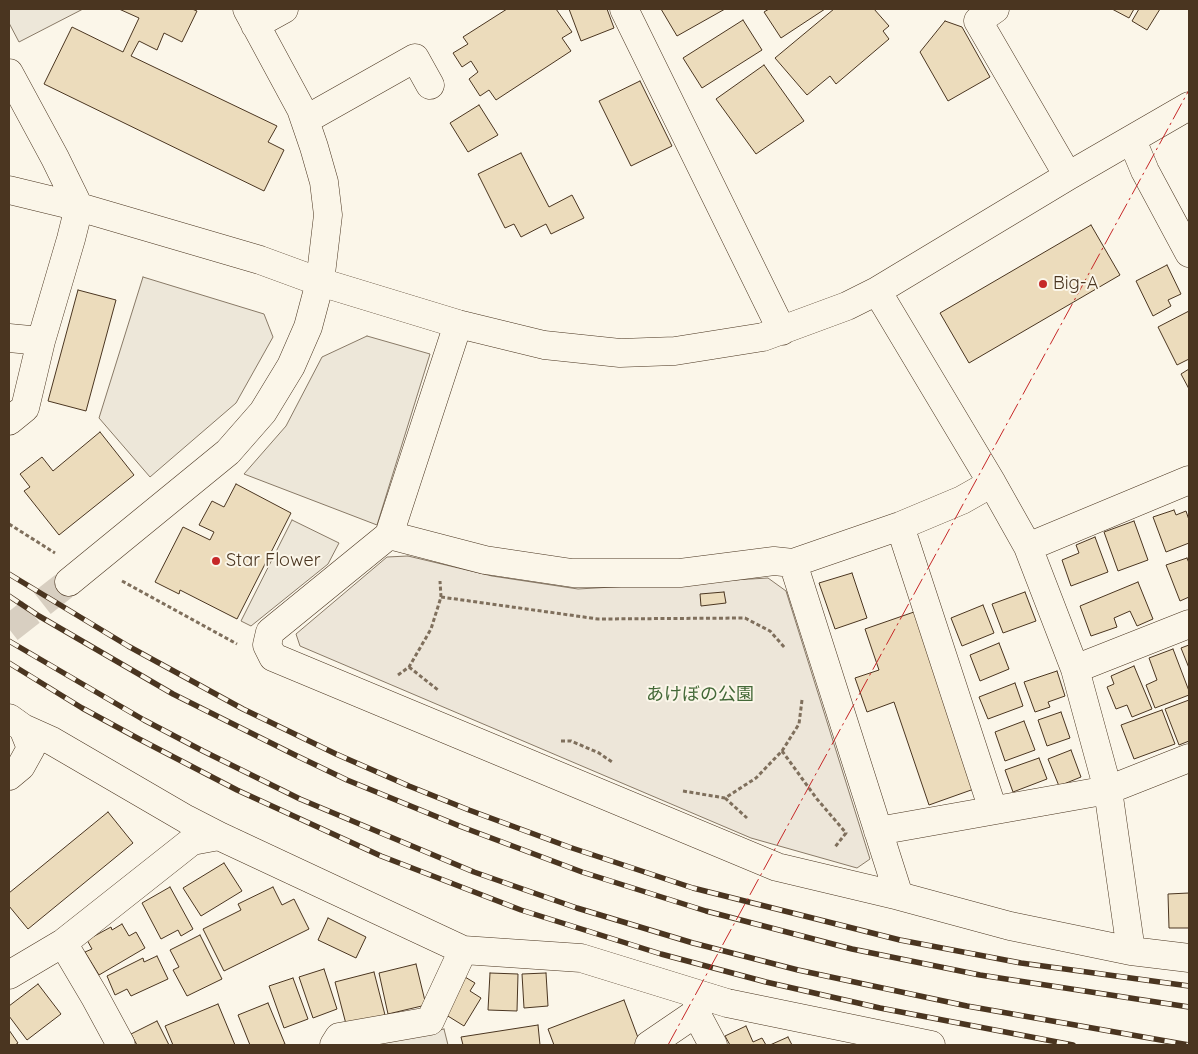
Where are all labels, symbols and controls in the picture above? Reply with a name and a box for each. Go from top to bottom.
place label: Big-A [1053,273,1098,295]
marker: Big-A [1037,278,1049,290]
place label: Star Flower [226,550,321,572]
marker: Star Flower [210,555,222,567]
park label: あけぼの公園 [646,684,754,706]

